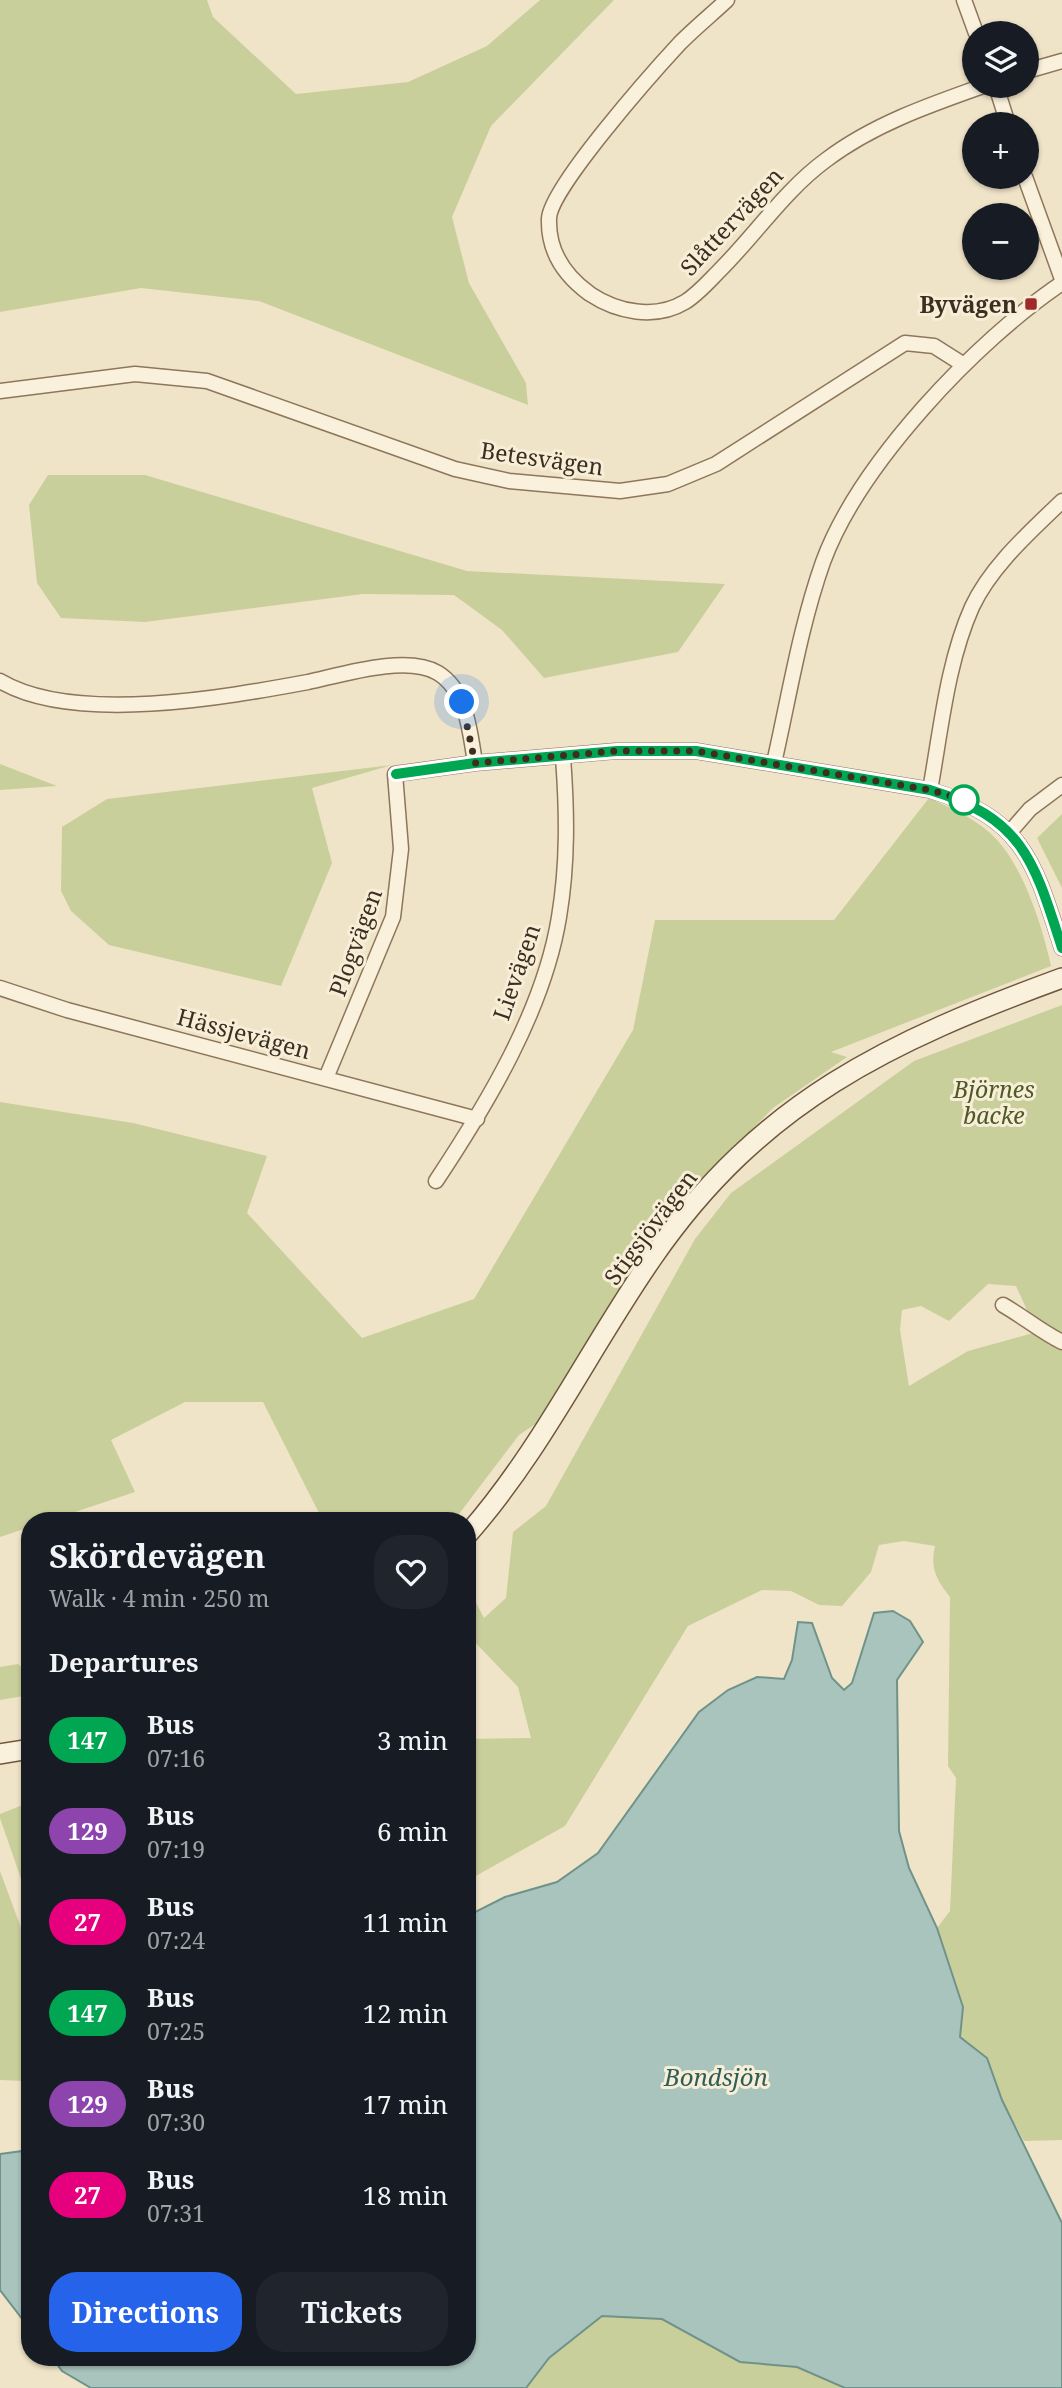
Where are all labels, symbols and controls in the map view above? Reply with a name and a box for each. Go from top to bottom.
map controls [962,21,1039,280]
button: layers [962,21,1039,98]
button: + [962,112,1039,189]
street label: Slåttervägen [672,160,790,282]
button: − [962,203,1039,280]
place label: Byvägen [920,288,1017,320]
marker: Byvägen [1023,296,1039,312]
street label: Betesvägen [478,434,606,482]
your location [444,684,479,719]
unlabelled marker [949,785,979,815]
street label: Plogvägen [321,884,389,1000]
street label: Lievägen [485,919,547,1024]
street label: Hässjevägen [174,1000,314,1066]
park label: Björnes backe [952,1073,1035,1131]
street label: Stigsjövägen [596,1163,704,1291]
text: Skördevägen [49,1533,265,1578]
button: heart [374,1535,448,1609]
text: Walk · 4 min · 250 m [49,1582,269,1614]
text: Departures [49,1644,199,1680]
text: Bus [147,1706,194,1742]
text: 3 min [377,1722,448,1758]
text: 147 [67,1723,108,1756]
text: 07:16 [147,1742,205,1774]
text: Bus [147,1797,194,1833]
text: 6 min [377,1813,448,1849]
text: 129 [67,1814,108,1847]
text: 07:19 [147,1833,205,1865]
text: Bus [147,1888,194,1924]
text: 11 min [363,1904,448,1940]
text: 27 [74,1905,101,1938]
text: 07:24 [147,1924,205,1956]
text: Bus [147,1979,194,2015]
text: 12 min [363,1995,448,2031]
text: 147 [67,1996,108,2029]
text: 07:25 [147,2015,205,2047]
water label: Bondsjön [663,2060,768,2093]
text: Bus [147,2070,194,2106]
text: 17 min [363,2086,448,2122]
text: 129 [67,2087,108,2120]
text: 07:30 [147,2106,205,2138]
text: Bus [147,2161,194,2197]
text: 18 min [363,2177,448,2213]
text: 27 [74,2178,101,2211]
text: 07:31 [147,2197,205,2229]
button: Directions [49,2272,242,2352]
button: Tickets [256,2272,448,2352]

